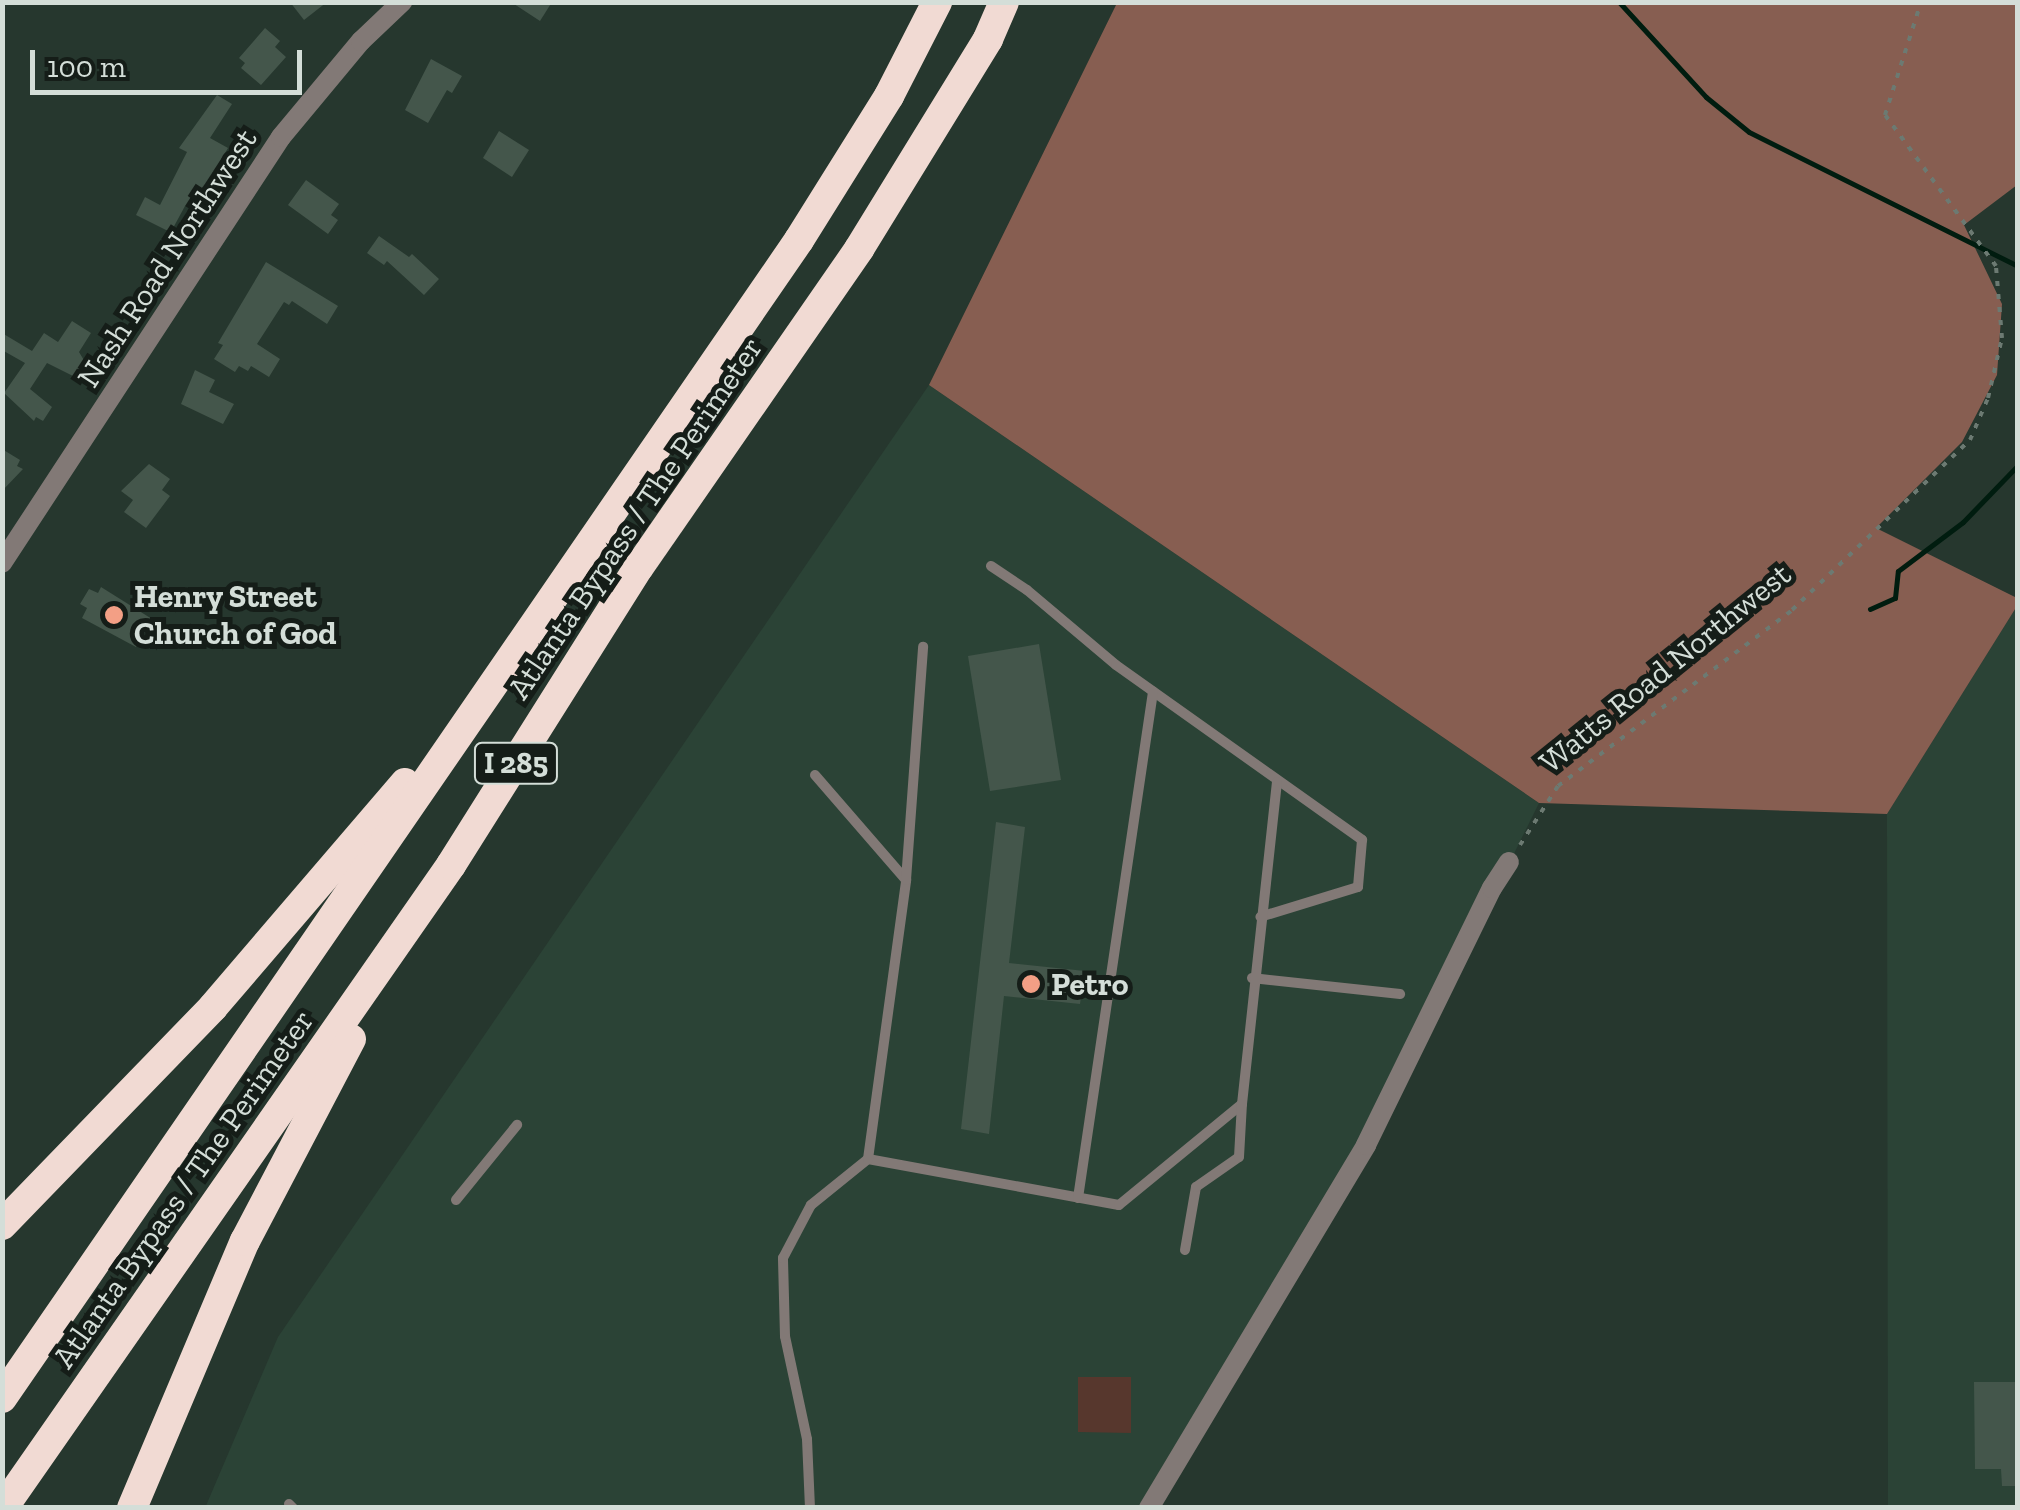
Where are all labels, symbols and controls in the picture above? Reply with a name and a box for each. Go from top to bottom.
scale bar [35,30,308,92]
text: 100 m [47,49,126,85]
street label: Nash Road Northwest [69,121,265,395]
street label: Atlanta Bypass / The Perimeter [499,329,771,707]
street label: Watts Road Northwest [1532,555,1798,781]
place label: Henry Street Church of God [134,578,336,653]
marker: Henry Street Church of God [103,604,125,626]
road number: I 285 [474,738,558,788]
place label: Petro [1051,965,1129,1003]
marker: Petro [1020,973,1042,995]
street label: Atlanta Bypass / The Perimeter [44,1002,322,1376]

